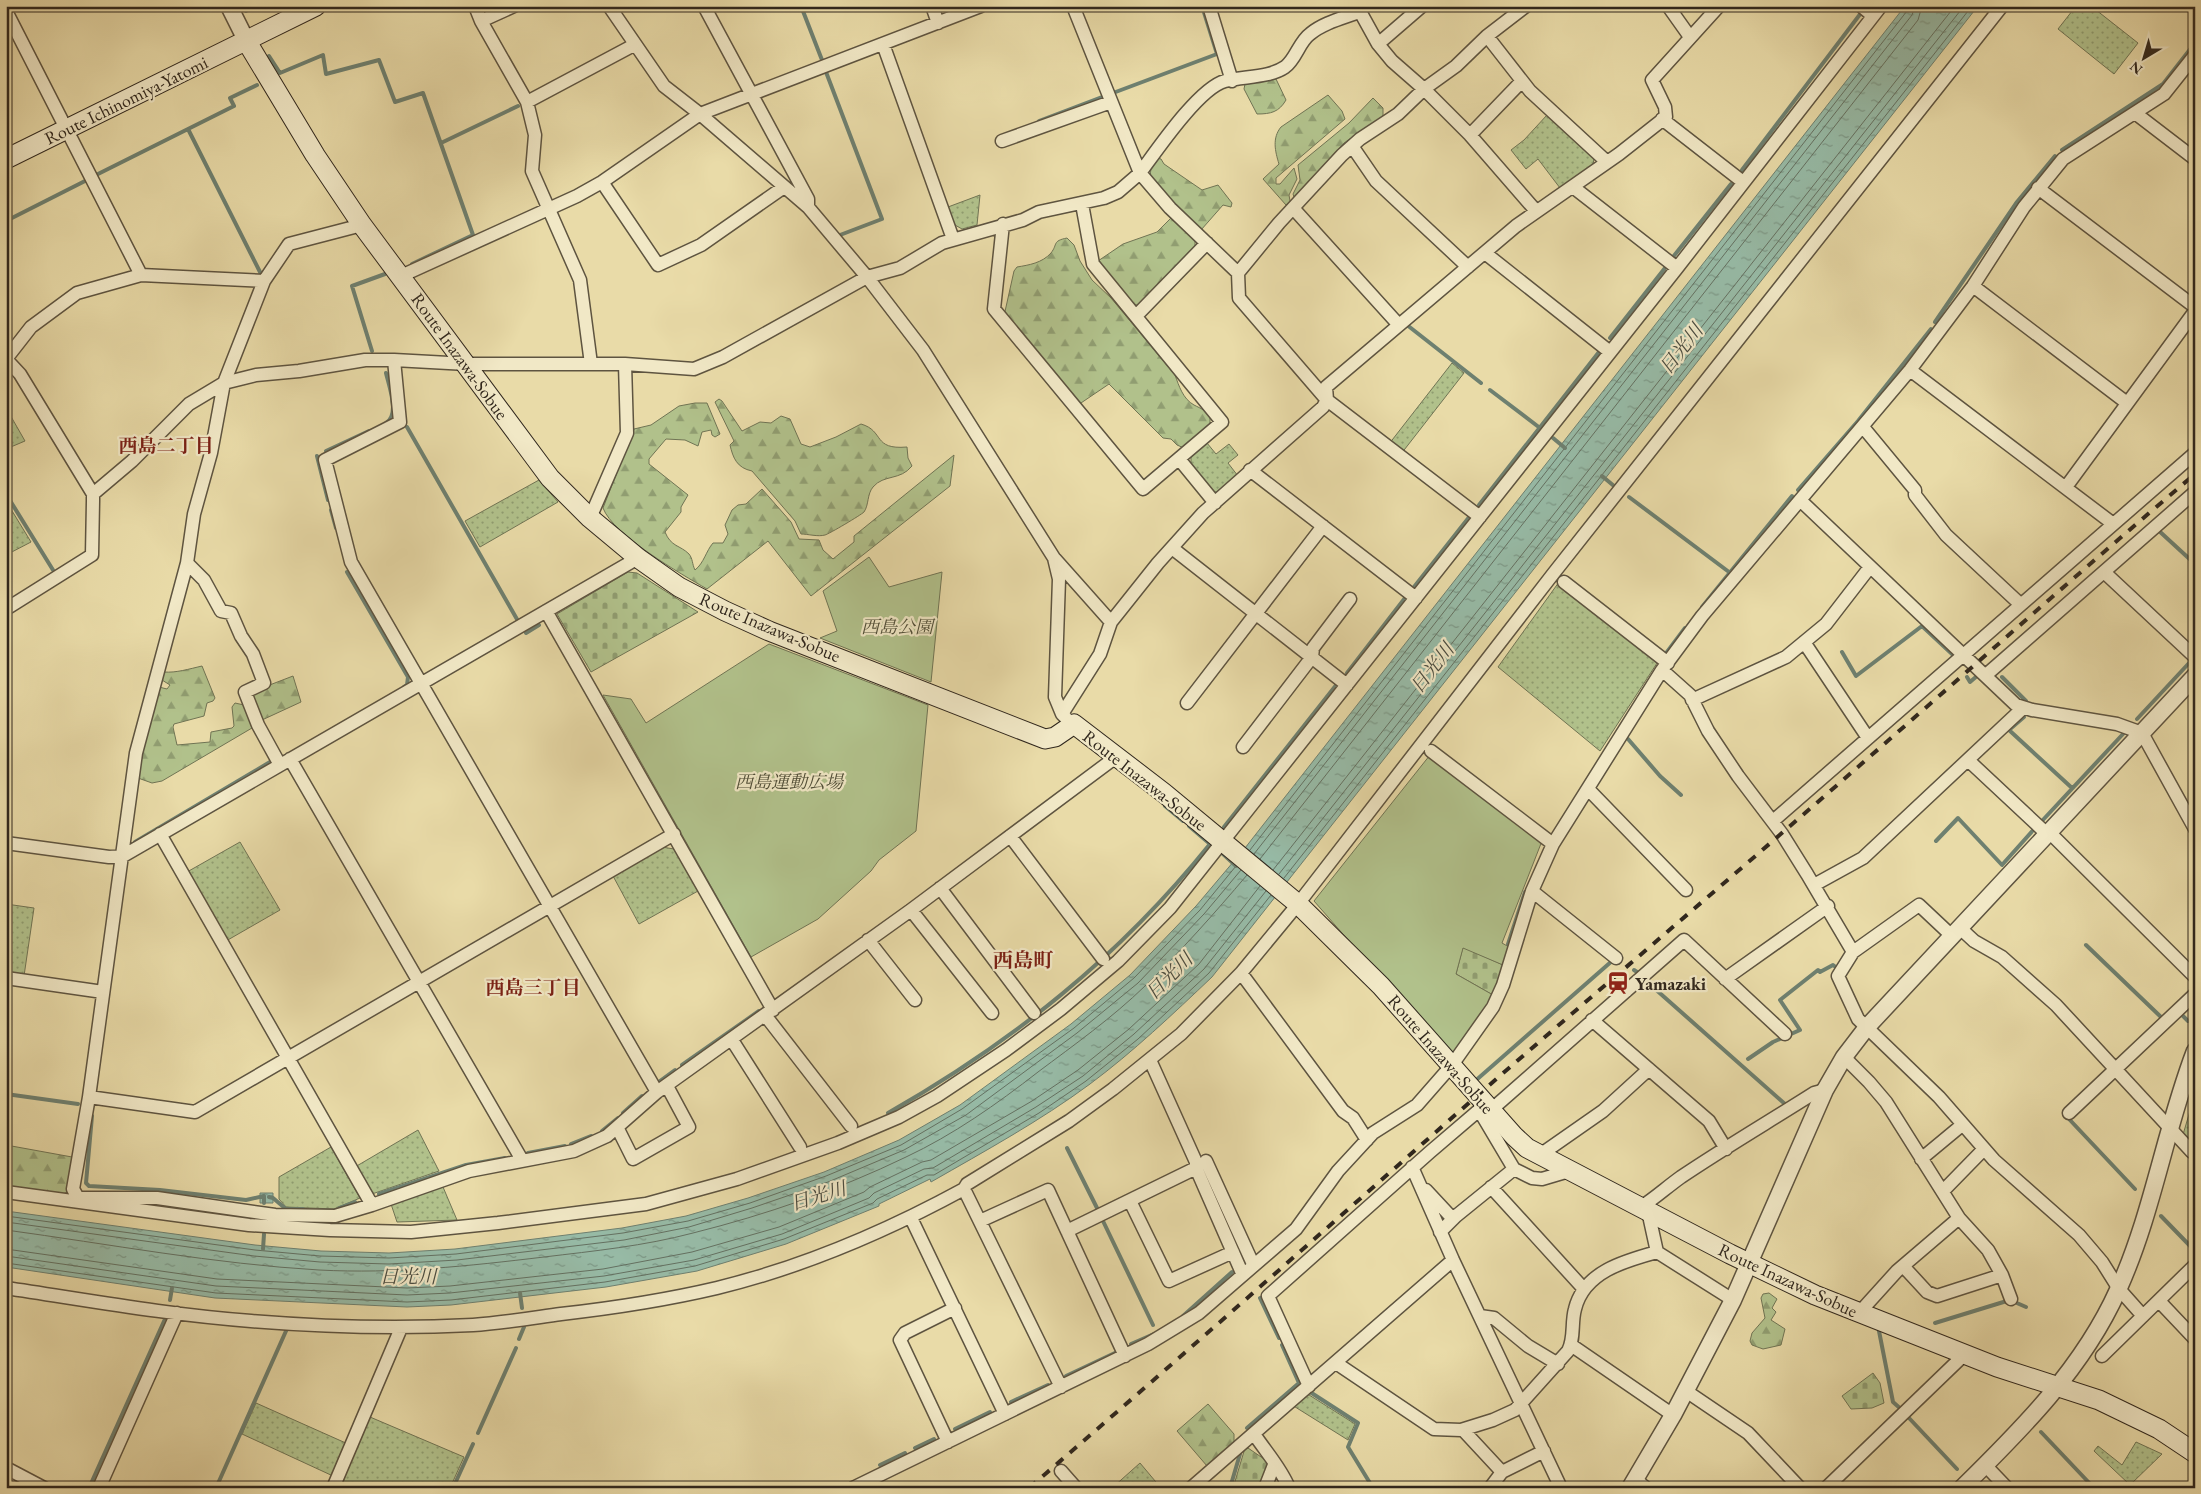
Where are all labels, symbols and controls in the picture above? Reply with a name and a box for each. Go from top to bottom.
north arrow [2118,32,2168,82]
street label: Route Ichinomiya-Yatomi [41,50,212,150]
text: N [2125,57,2146,79]
street label: Route Inazawa-Sobue [406,288,514,424]
water label: 日光川 [1654,317,1710,379]
district label: 西島二丁目 [118,433,214,458]
street label: Route Inazawa-Sobue [696,587,844,667]
park label: 西島公園 [861,615,936,638]
water label: 日光川 [1405,636,1461,698]
street label: Route Inazawa-Sobue [1079,725,1211,835]
park label: 西島運動広場 [735,770,845,793]
water label: 日光川 [1140,946,1199,1005]
district label: 西島町 [993,947,1054,973]
station icon: Yamazaki [1605,970,1631,996]
place label: Yamazaki [1635,972,1707,995]
district label: 西島三丁目 [485,975,581,1000]
street label: Route Inazawa-Sobue [1383,990,1499,1118]
water label: 日光川 [787,1175,851,1216]
street label: Route Inazawa-Sobue [1715,1238,1861,1322]
water label: 日光川 [379,1264,438,1289]

